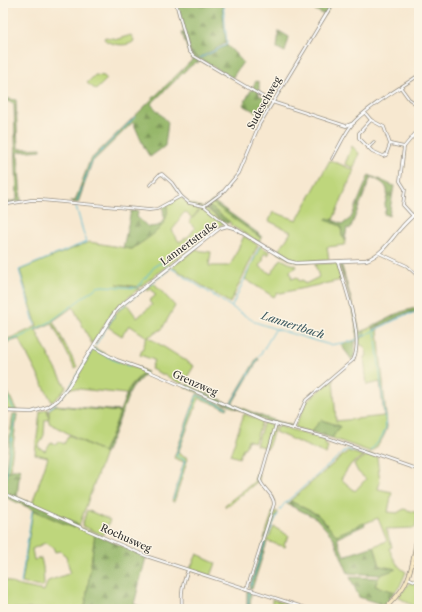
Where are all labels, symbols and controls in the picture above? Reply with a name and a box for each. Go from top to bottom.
street label: Sudeschweg [244,74,284,132]
street label: Lannertstraße [158,218,220,268]
water label: Lannertbach [259,308,326,342]
street label: Grenzweg [170,367,220,399]
street label: Rochusweg [99,521,154,555]

